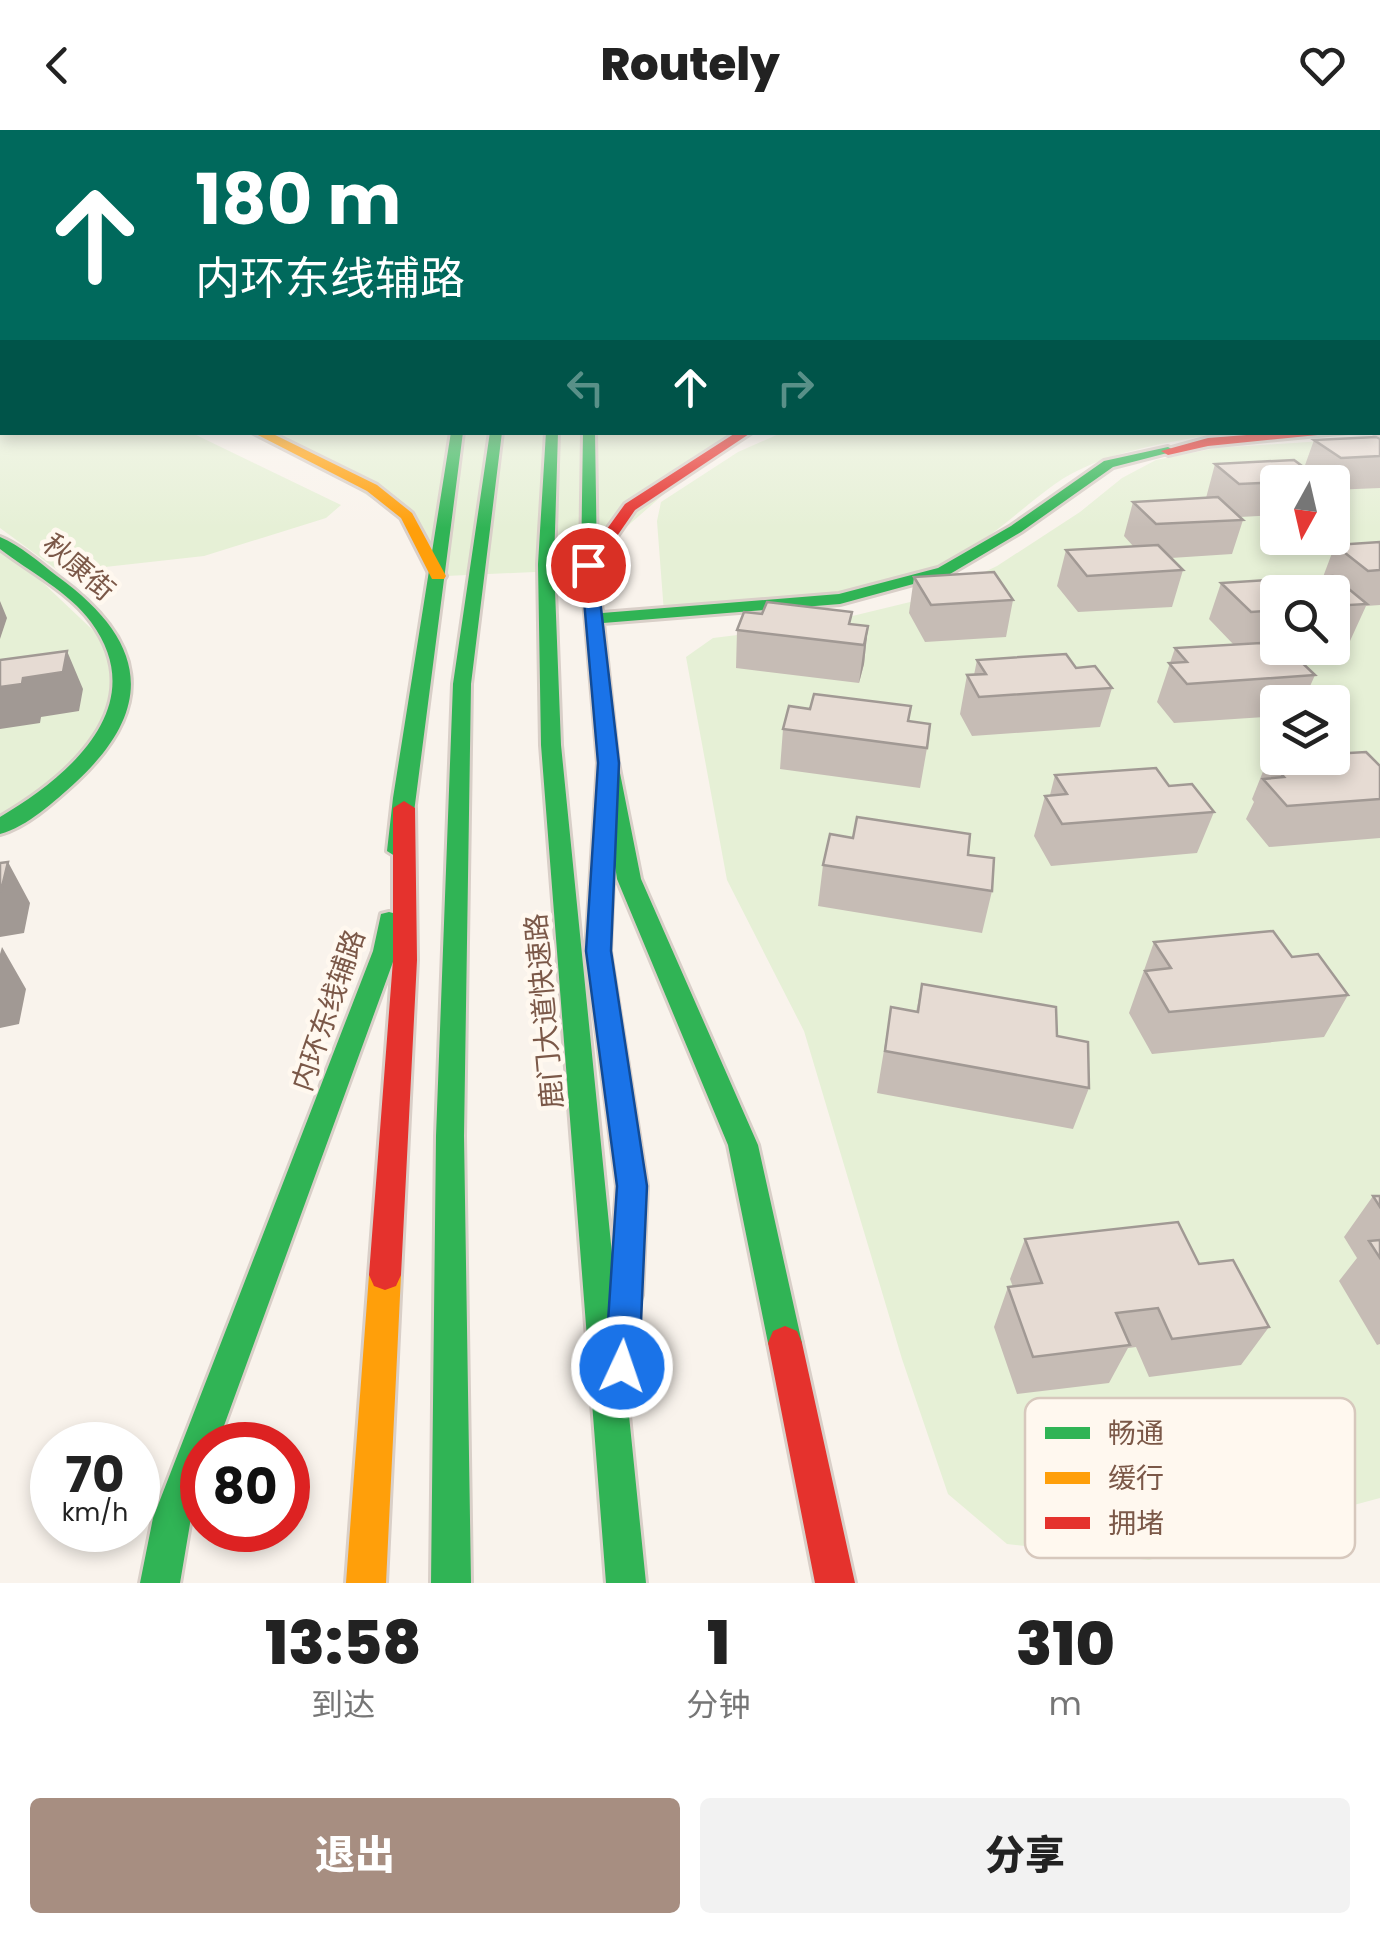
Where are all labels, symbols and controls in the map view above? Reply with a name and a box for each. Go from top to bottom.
text: Routely [600,33,780,96]
icon: back [30,38,85,93]
icon: heart [1295,38,1350,93]
text: 180 m [195,150,401,249]
icon: ahead [30,170,160,300]
text: 内环东线辅路 [195,247,465,310]
icon: left [558,360,613,415]
icon: ahead [663,360,718,415]
icon: right [768,360,823,415]
north arrow [1260,465,1350,555]
map controls [1260,465,1350,775]
pin [546,523,631,608]
street label: 秋康街 [34,525,123,610]
icon: arrive [561,538,616,593]
button: search [1260,575,1350,665]
button: layers [1260,685,1350,775]
street label: 鹿门大道快速路 [517,912,572,1110]
street label: 内环东线辅路 [283,924,374,1096]
position arrow [570,1315,674,1419]
legend [1025,1398,1355,1558]
text: 畅通 [1108,1414,1164,1453]
speed limit sign: 80 [180,1422,310,1552]
text: 70 [65,1439,125,1510]
text: 缓行 [1108,1459,1164,1498]
text: km/h [62,1495,128,1530]
text: 拥堵 [1108,1504,1164,1543]
text: 13:58 [265,1601,422,1685]
text: 1 [707,1601,730,1685]
text: 310 [1016,1602,1115,1686]
text: m [1049,1681,1082,1726]
text: 到达 [311,1682,375,1727]
text: 分钟 [687,1682,751,1727]
button: 退出 [30,1798,680,1913]
button: 分享 [700,1798,1350,1913]

